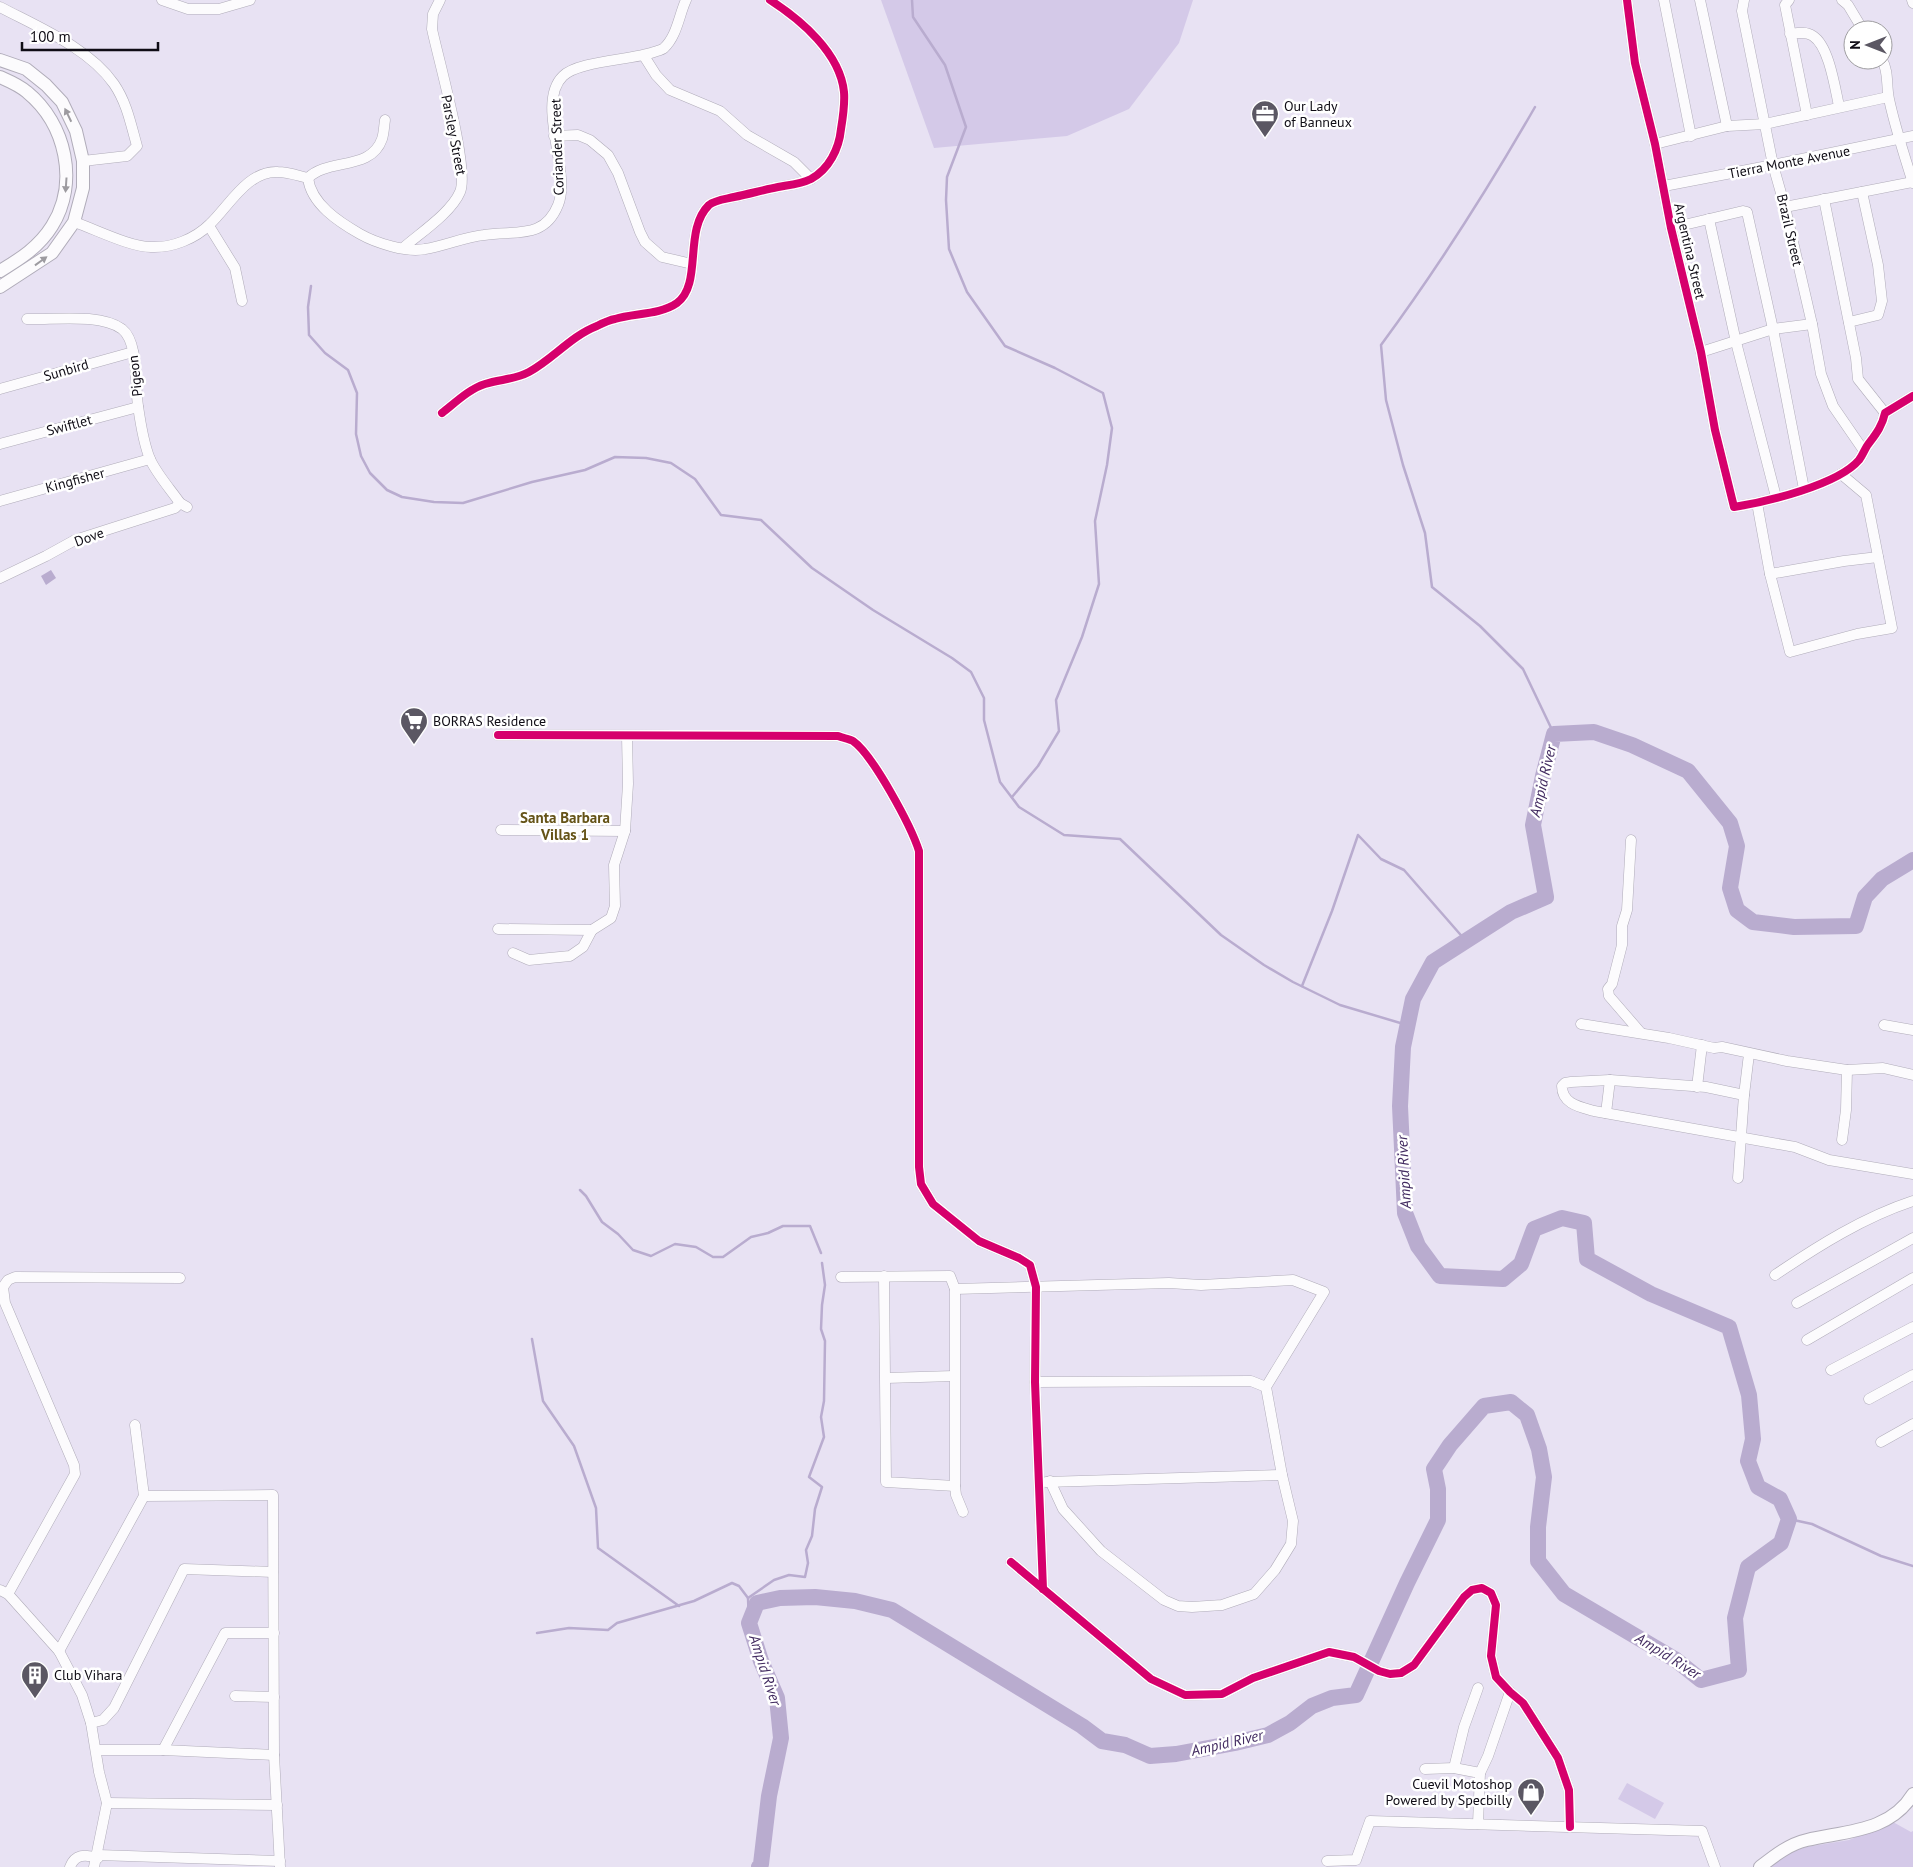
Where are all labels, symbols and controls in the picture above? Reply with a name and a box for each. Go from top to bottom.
scale bar [22,20,159,52]
north arrow [1843,20,1893,70]
text: 100 m [30,27,71,46]
text: N [1846,40,1864,50]
street label: Parsley Street [437,93,471,177]
place label: Our Lady of Banneux [1284,97,1352,131]
street label: Coriander Street [546,98,568,196]
office icon: Our Lady of Banneux [1250,99,1280,138]
one-way arrow [64,108,72,122]
street label: Tierra Monte Avenue [1727,141,1851,183]
one-way arrow [61,177,69,193]
street label: Brazil Street [1773,192,1807,268]
street label: Argentina Street [1670,201,1710,301]
one-way arrow [34,256,48,266]
street label: Sunbird [41,355,91,385]
street label: Pigeon [124,355,146,397]
street label: Swiftlet [44,410,94,440]
street label: Kingfisher [43,463,107,497]
street label: Dove [72,523,106,551]
supermarket icon: BORRAS Residence [399,706,429,745]
place label: BORRAS Residence [433,712,546,730]
water label: Ampid River [1525,742,1560,820]
district label: Santa Barbara Villas 1 [520,808,610,844]
water label: Ampid River [1392,1134,1415,1210]
water label: Ampid River [1631,1628,1705,1684]
water label: Ampid River [745,1631,786,1709]
building icon: Club Vihara [20,1660,50,1699]
place label: Club Vihara [54,1666,123,1684]
water label: Ampid River [1188,1725,1266,1760]
place label: Cuevil Motoshop Powered by Specbilly [1385,1775,1512,1809]
shop icon: Cuevil Motoshop Powered by Specbilly [1516,1777,1546,1816]

